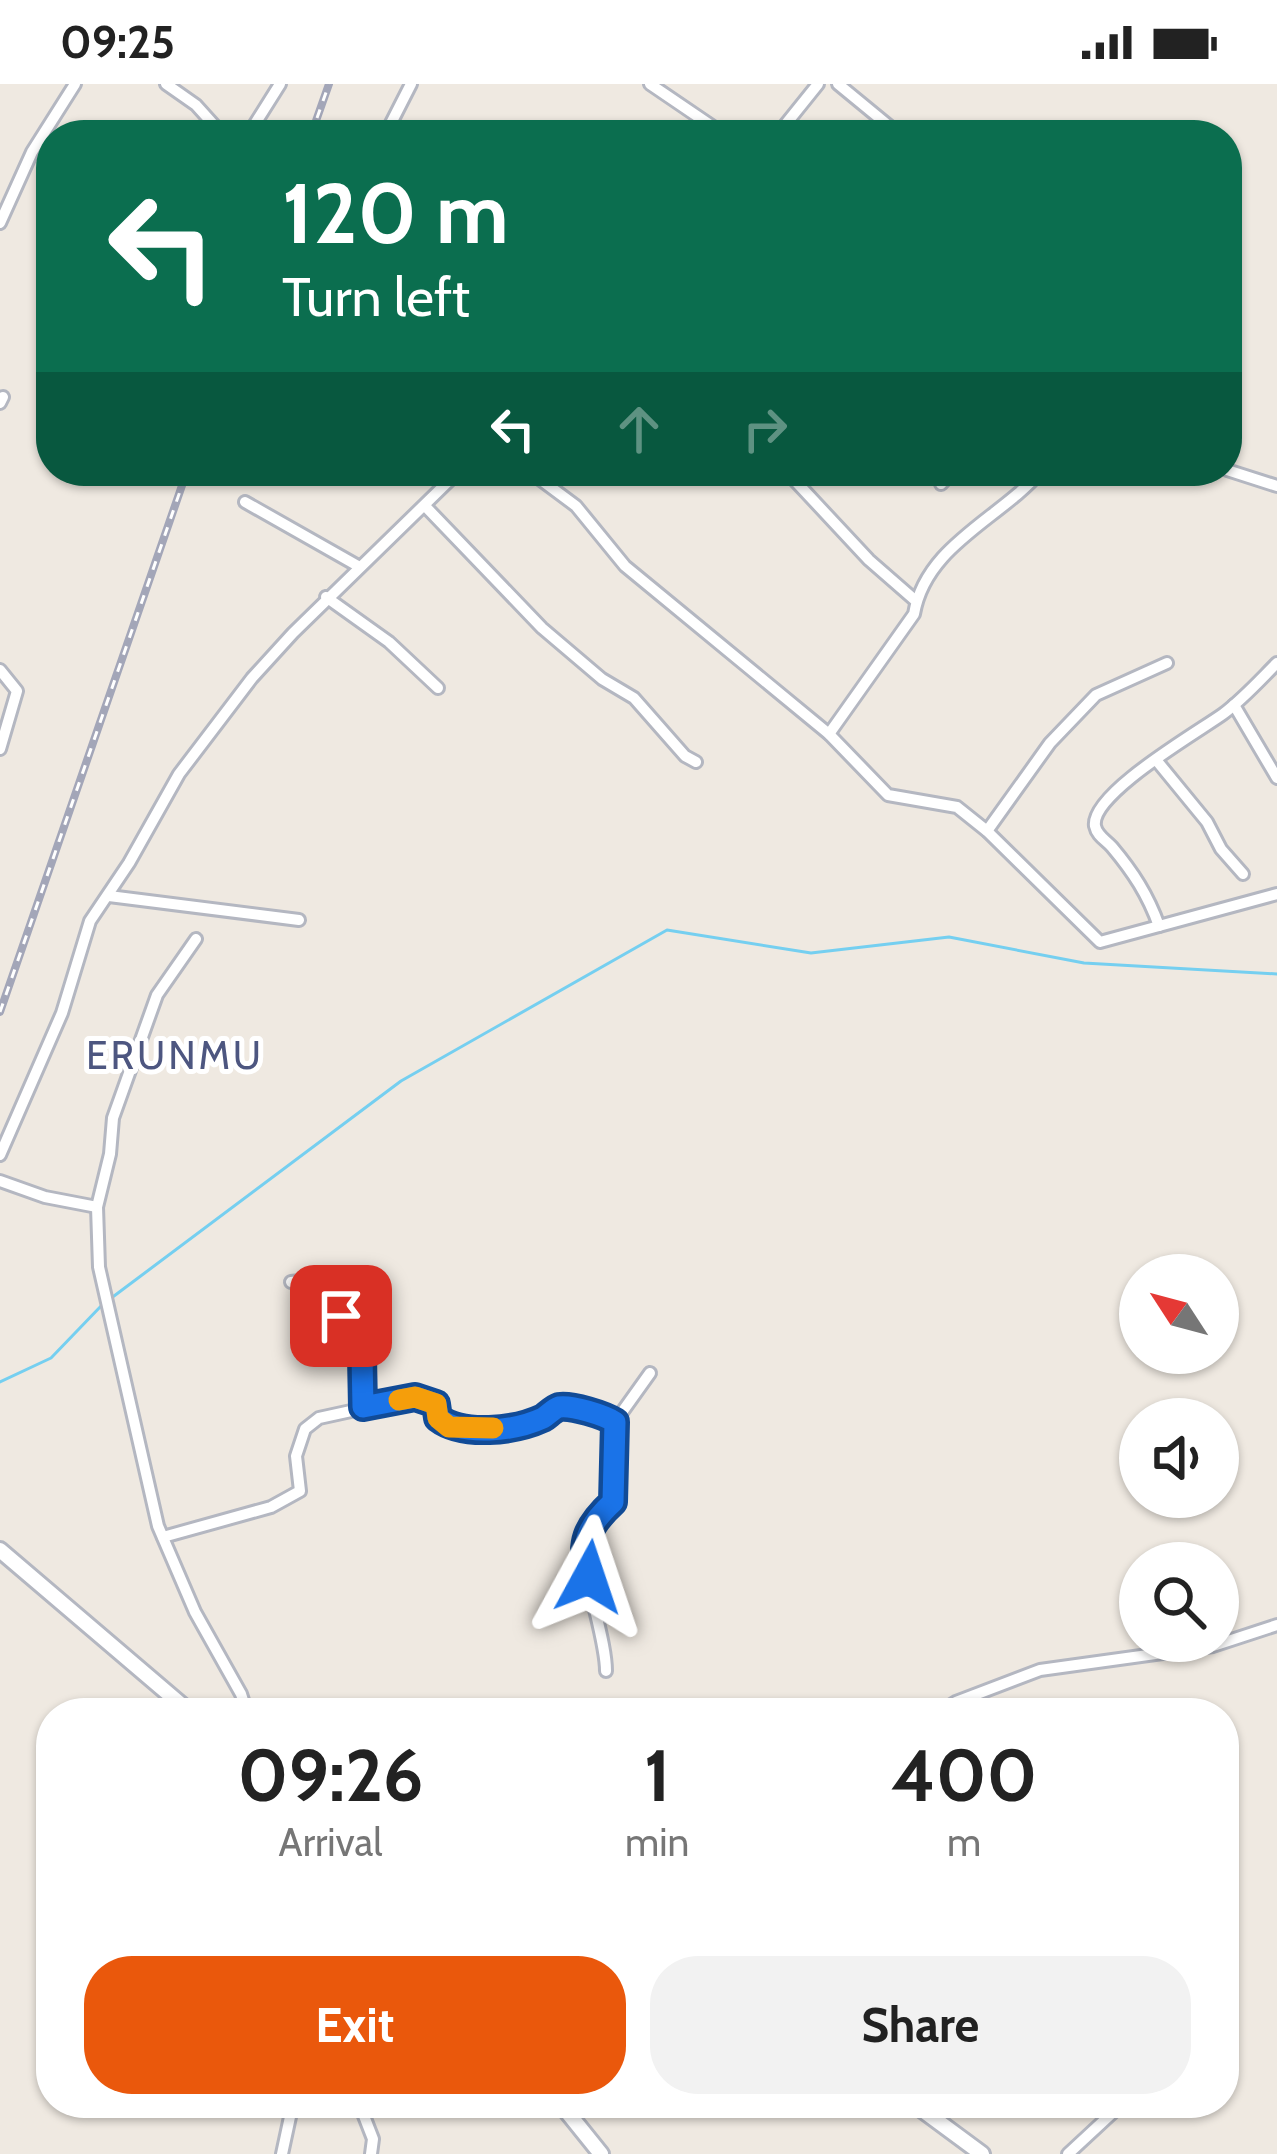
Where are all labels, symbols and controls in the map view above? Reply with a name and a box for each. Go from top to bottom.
text: 09:25 [60,15,175,69]
text: 120 m [282,162,509,264]
icon: left [84,168,240,324]
text: Turn left [282,264,470,330]
icon: left [480,396,546,462]
icon: ahead [606,396,672,462]
icon: right [732,396,798,462]
district label: ERUNMU [86,1031,264,1079]
north arrow [1119,1254,1239,1374]
map controls [1119,1254,1239,1662]
pin [290,1265,392,1367]
icon: arrive [308,1283,374,1349]
button: sound [1119,1398,1239,1518]
position arrow [526,1514,652,1640]
button: search [1119,1542,1239,1662]
text: 09:26 [238,1732,423,1819]
text: 1 [644,1732,670,1819]
text: 400 [891,1732,1037,1819]
text: Arrival [279,1818,382,1866]
text: min [625,1818,689,1866]
text: m [947,1818,981,1866]
button: Exit [84,1956,626,2094]
button: Share [650,1956,1191,2094]

